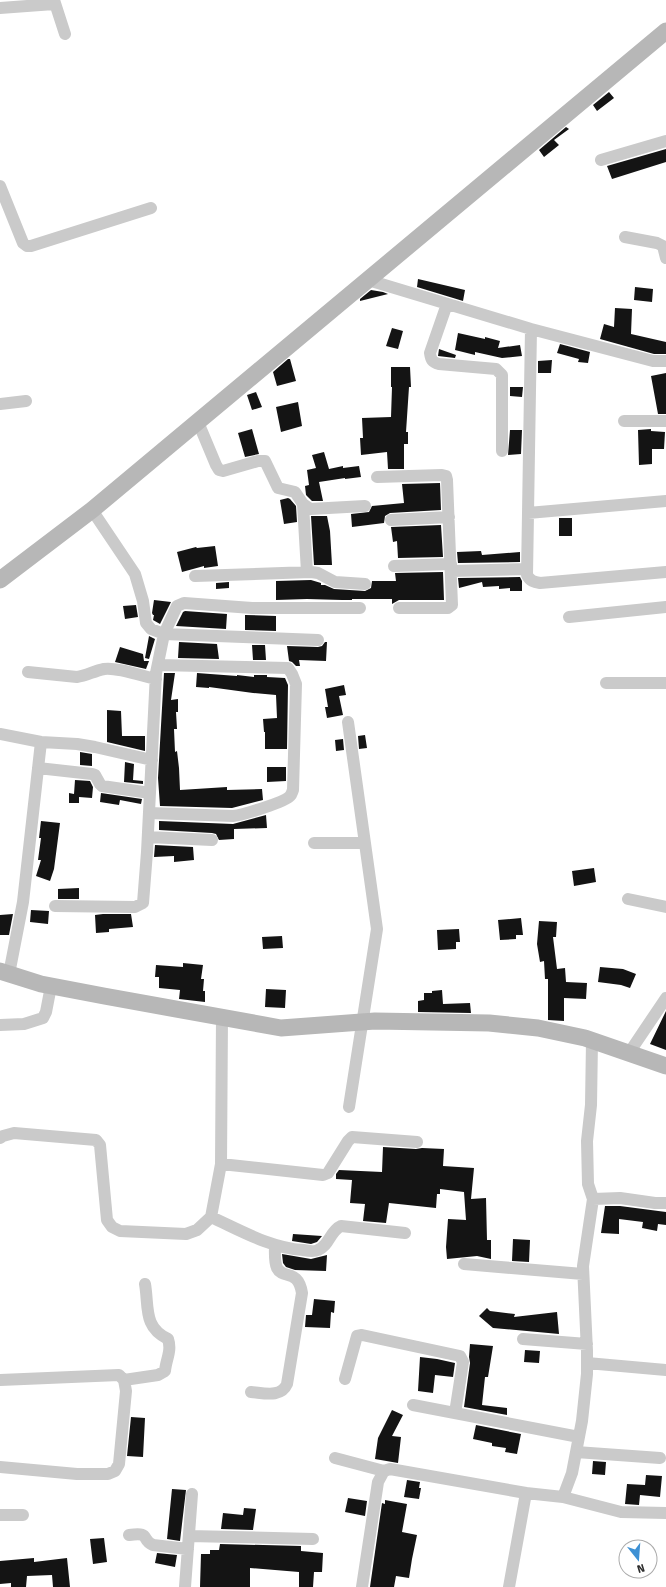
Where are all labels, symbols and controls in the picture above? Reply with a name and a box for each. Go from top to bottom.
north arrow [618,1539,658,1579]
text: N [635,1561,646,1575]

